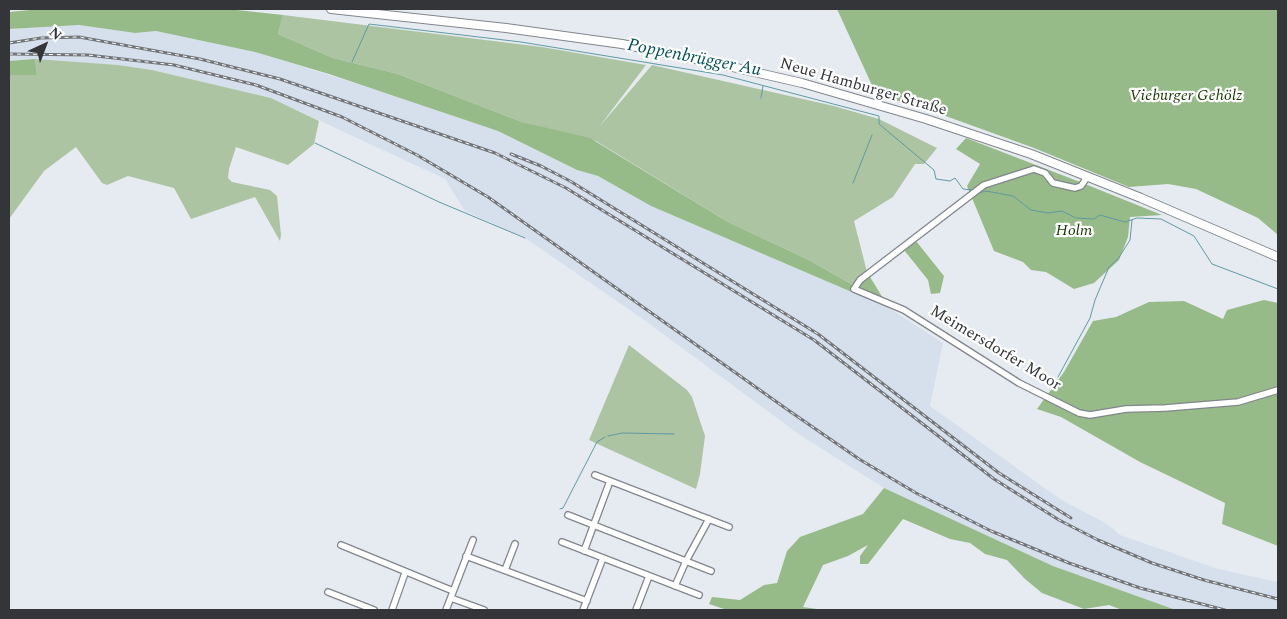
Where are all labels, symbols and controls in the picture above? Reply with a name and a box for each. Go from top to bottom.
north arrow [20,20,70,70]
text: N [44,22,67,45]
water label: Poppenbrügger Au [625,35,763,83]
street label: Neue Hamburger Straße [777,55,949,121]
park label: Vieburger Gehölz [1130,87,1242,107]
park label: Holm [1056,222,1092,242]
street label: Meimersdorfer Moor [926,302,1064,396]

